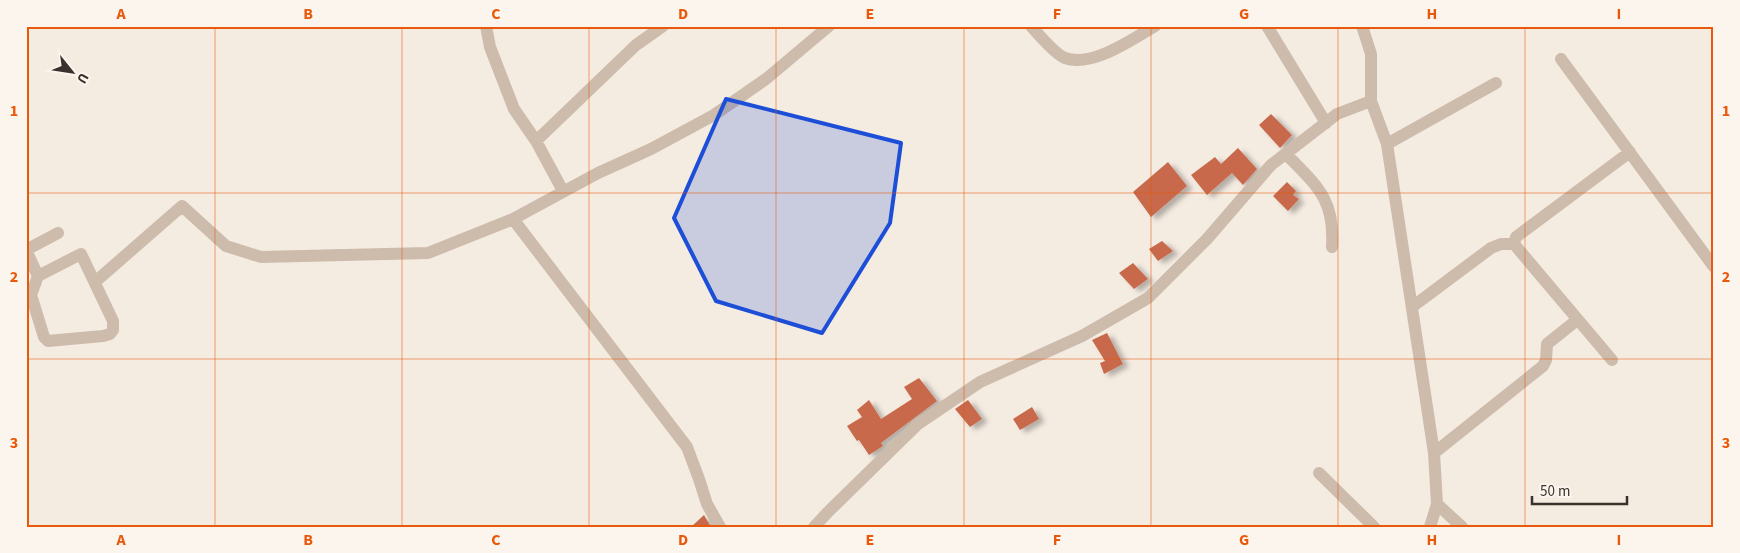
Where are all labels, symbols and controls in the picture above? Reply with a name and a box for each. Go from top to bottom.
text: A [115,3,126,25]
text: B [303,3,313,25]
text: C [491,3,501,25]
text: D [678,3,688,25]
text: E [866,3,874,25]
text: F [1053,3,1061,25]
text: G [1239,3,1249,25]
text: H [1427,3,1437,25]
text: I [1617,3,1621,25]
north arrow [48,48,98,98]
text: U [71,69,93,87]
text: 1 [10,100,18,122]
text: 1 [1722,100,1730,122]
text: 2 [10,266,18,288]
text: 2 [1722,266,1730,288]
text: 3 [10,432,18,454]
text: 3 [1722,432,1730,454]
scale bar [1532,473,1628,505]
text: 50 m [1540,481,1570,502]
text: A [115,529,126,551]
text: B [303,529,313,551]
text: C [491,529,501,551]
text: D [678,529,688,551]
text: E [866,529,874,551]
text: F [1053,529,1061,551]
text: G [1239,529,1249,551]
text: H [1427,529,1437,551]
text: I [1617,529,1621,551]

